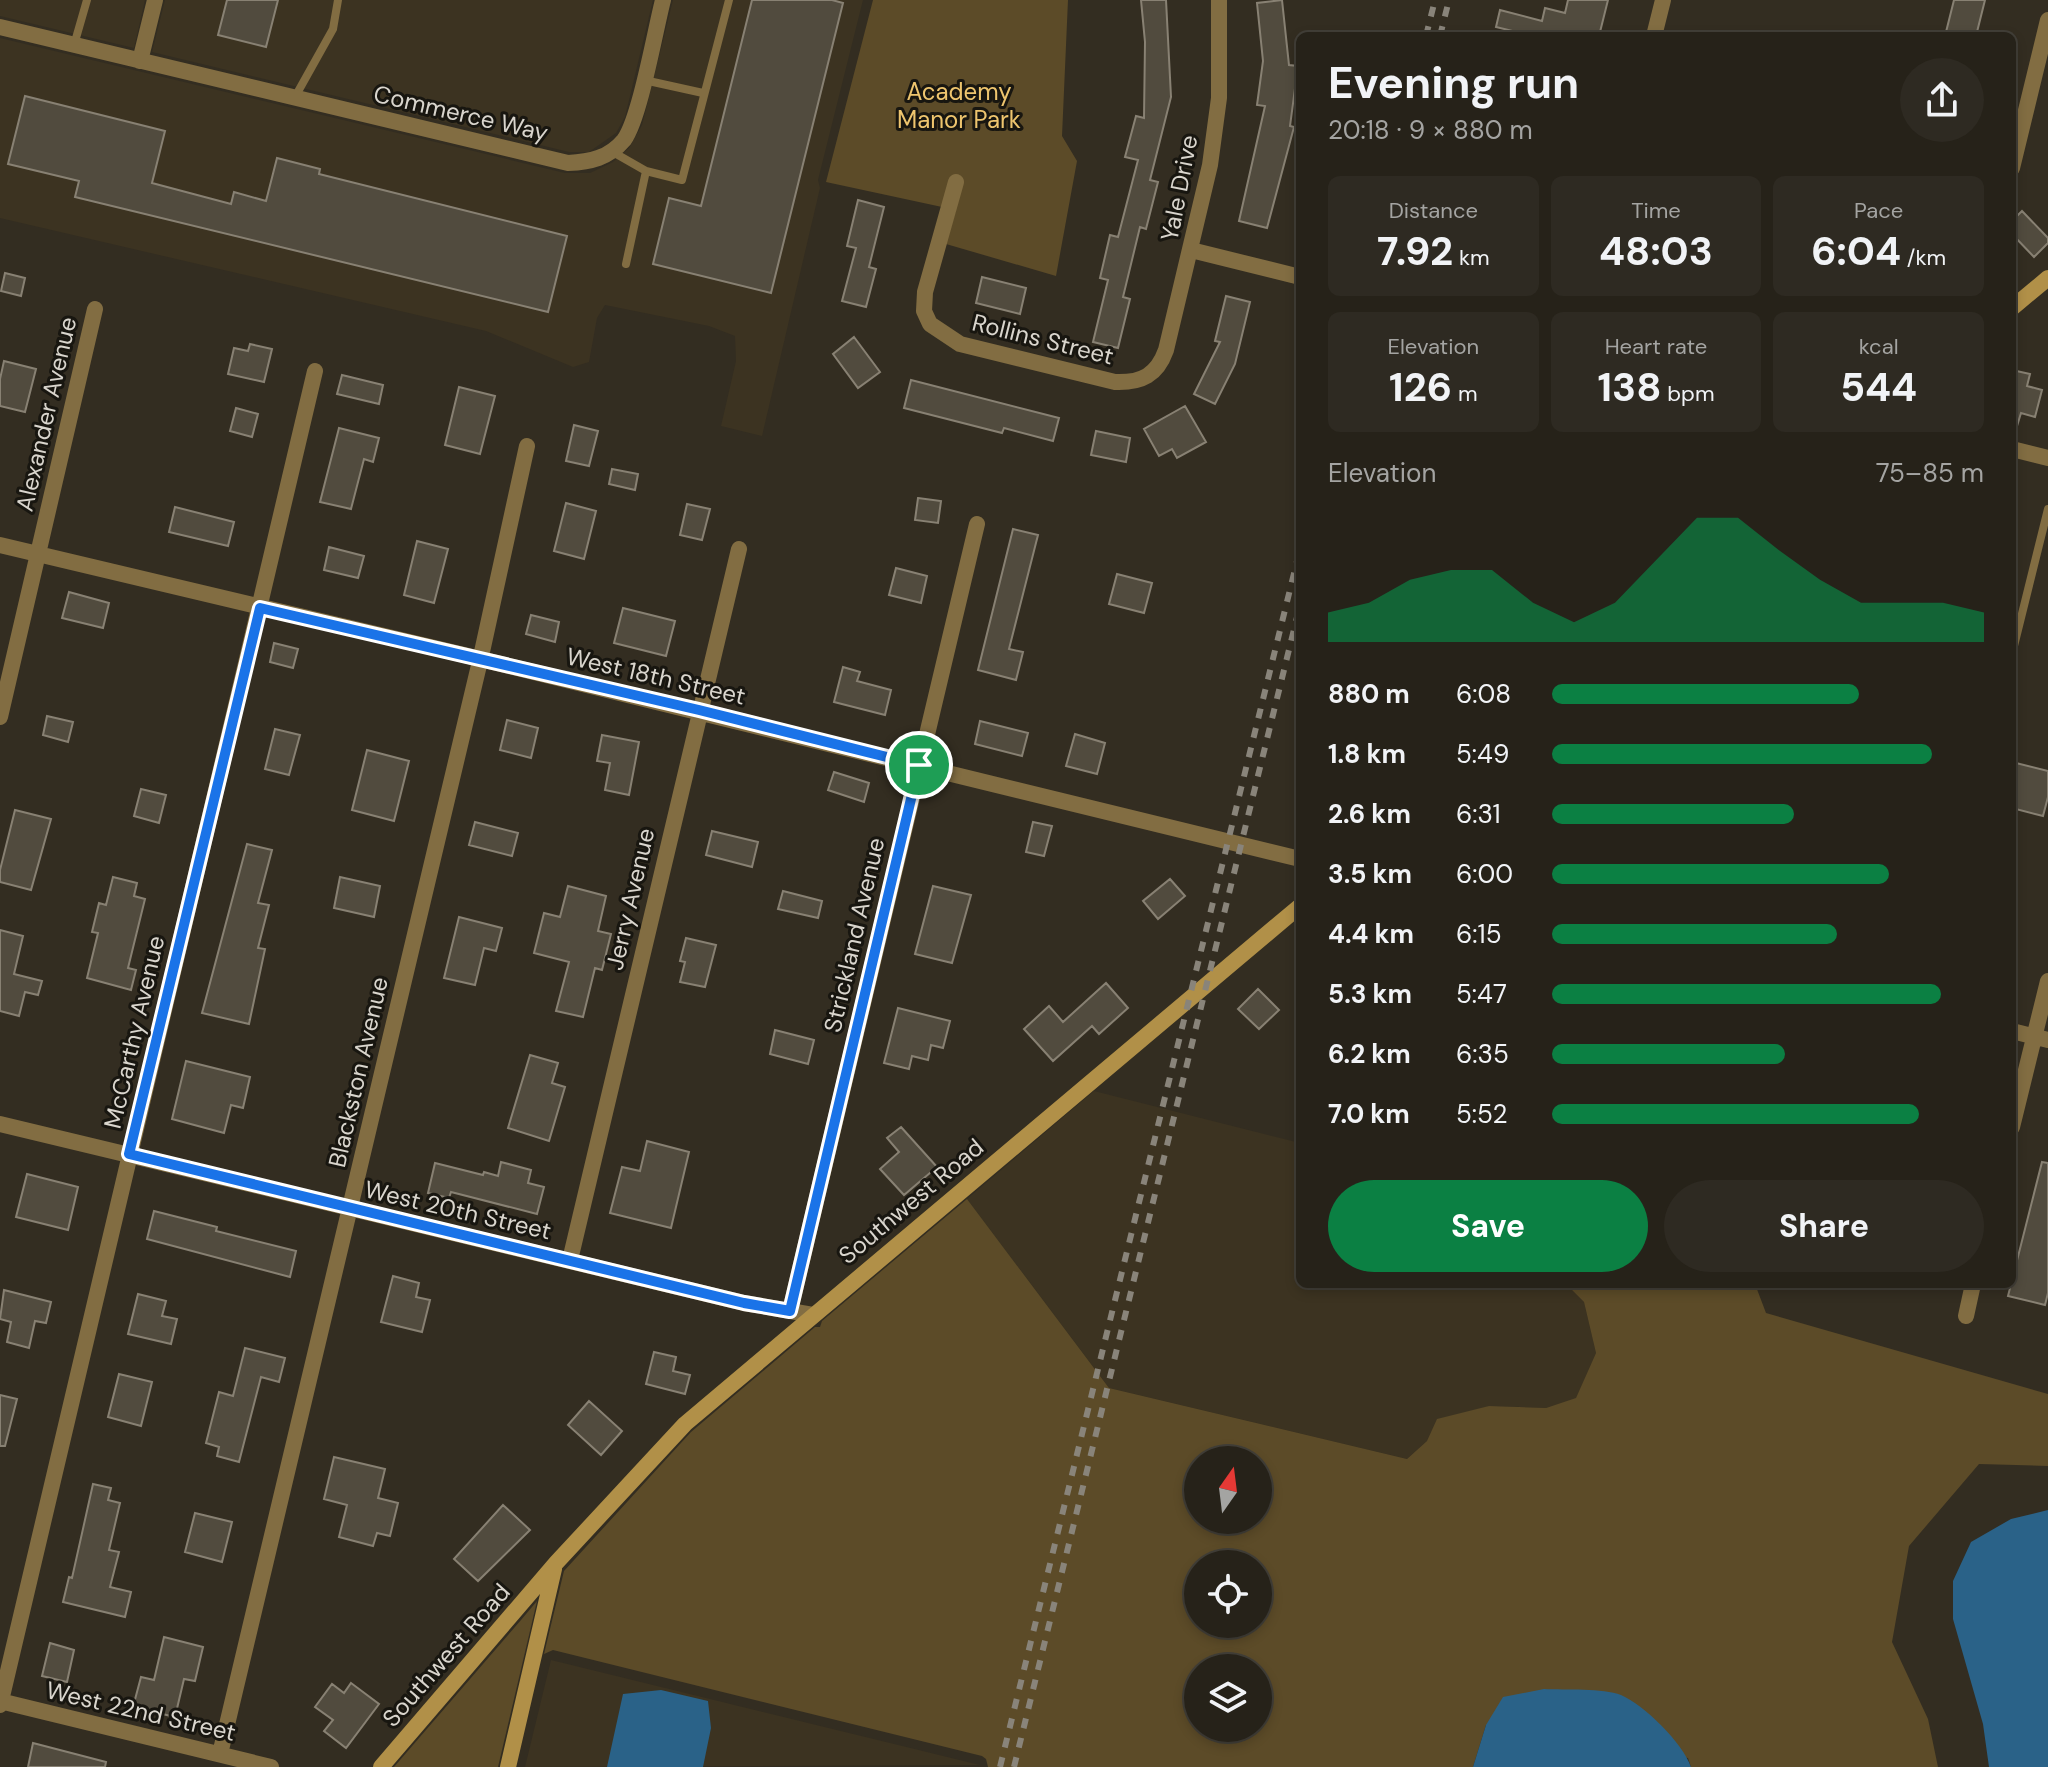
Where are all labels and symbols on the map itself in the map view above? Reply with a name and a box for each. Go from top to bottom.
park label: Academy Manor Park [897,76,1021,135]
street label: Commerce Way [371,78,551,148]
street label: Yale Drive [1154,132,1204,244]
street label: Rollins Street [969,306,1117,372]
street label: Alexander Avenue [9,314,83,514]
street label: West 18th Street [564,640,748,712]
pin [885,731,953,799]
street label: Jerry Avenue [599,825,661,973]
street label: Strickland Avenue [817,835,891,1035]
street label: McCarthy Avenue [97,932,171,1132]
street label: Blackston Avenue [321,974,395,1170]
street label: Southwest Road [832,1131,990,1271]
street label: West 20th Street [362,1173,554,1247]
north arrow [1184,1446,1272,1534]
street label: Southwest Road [375,1577,517,1733]
street label: West 22nd Street [43,1674,239,1748]

